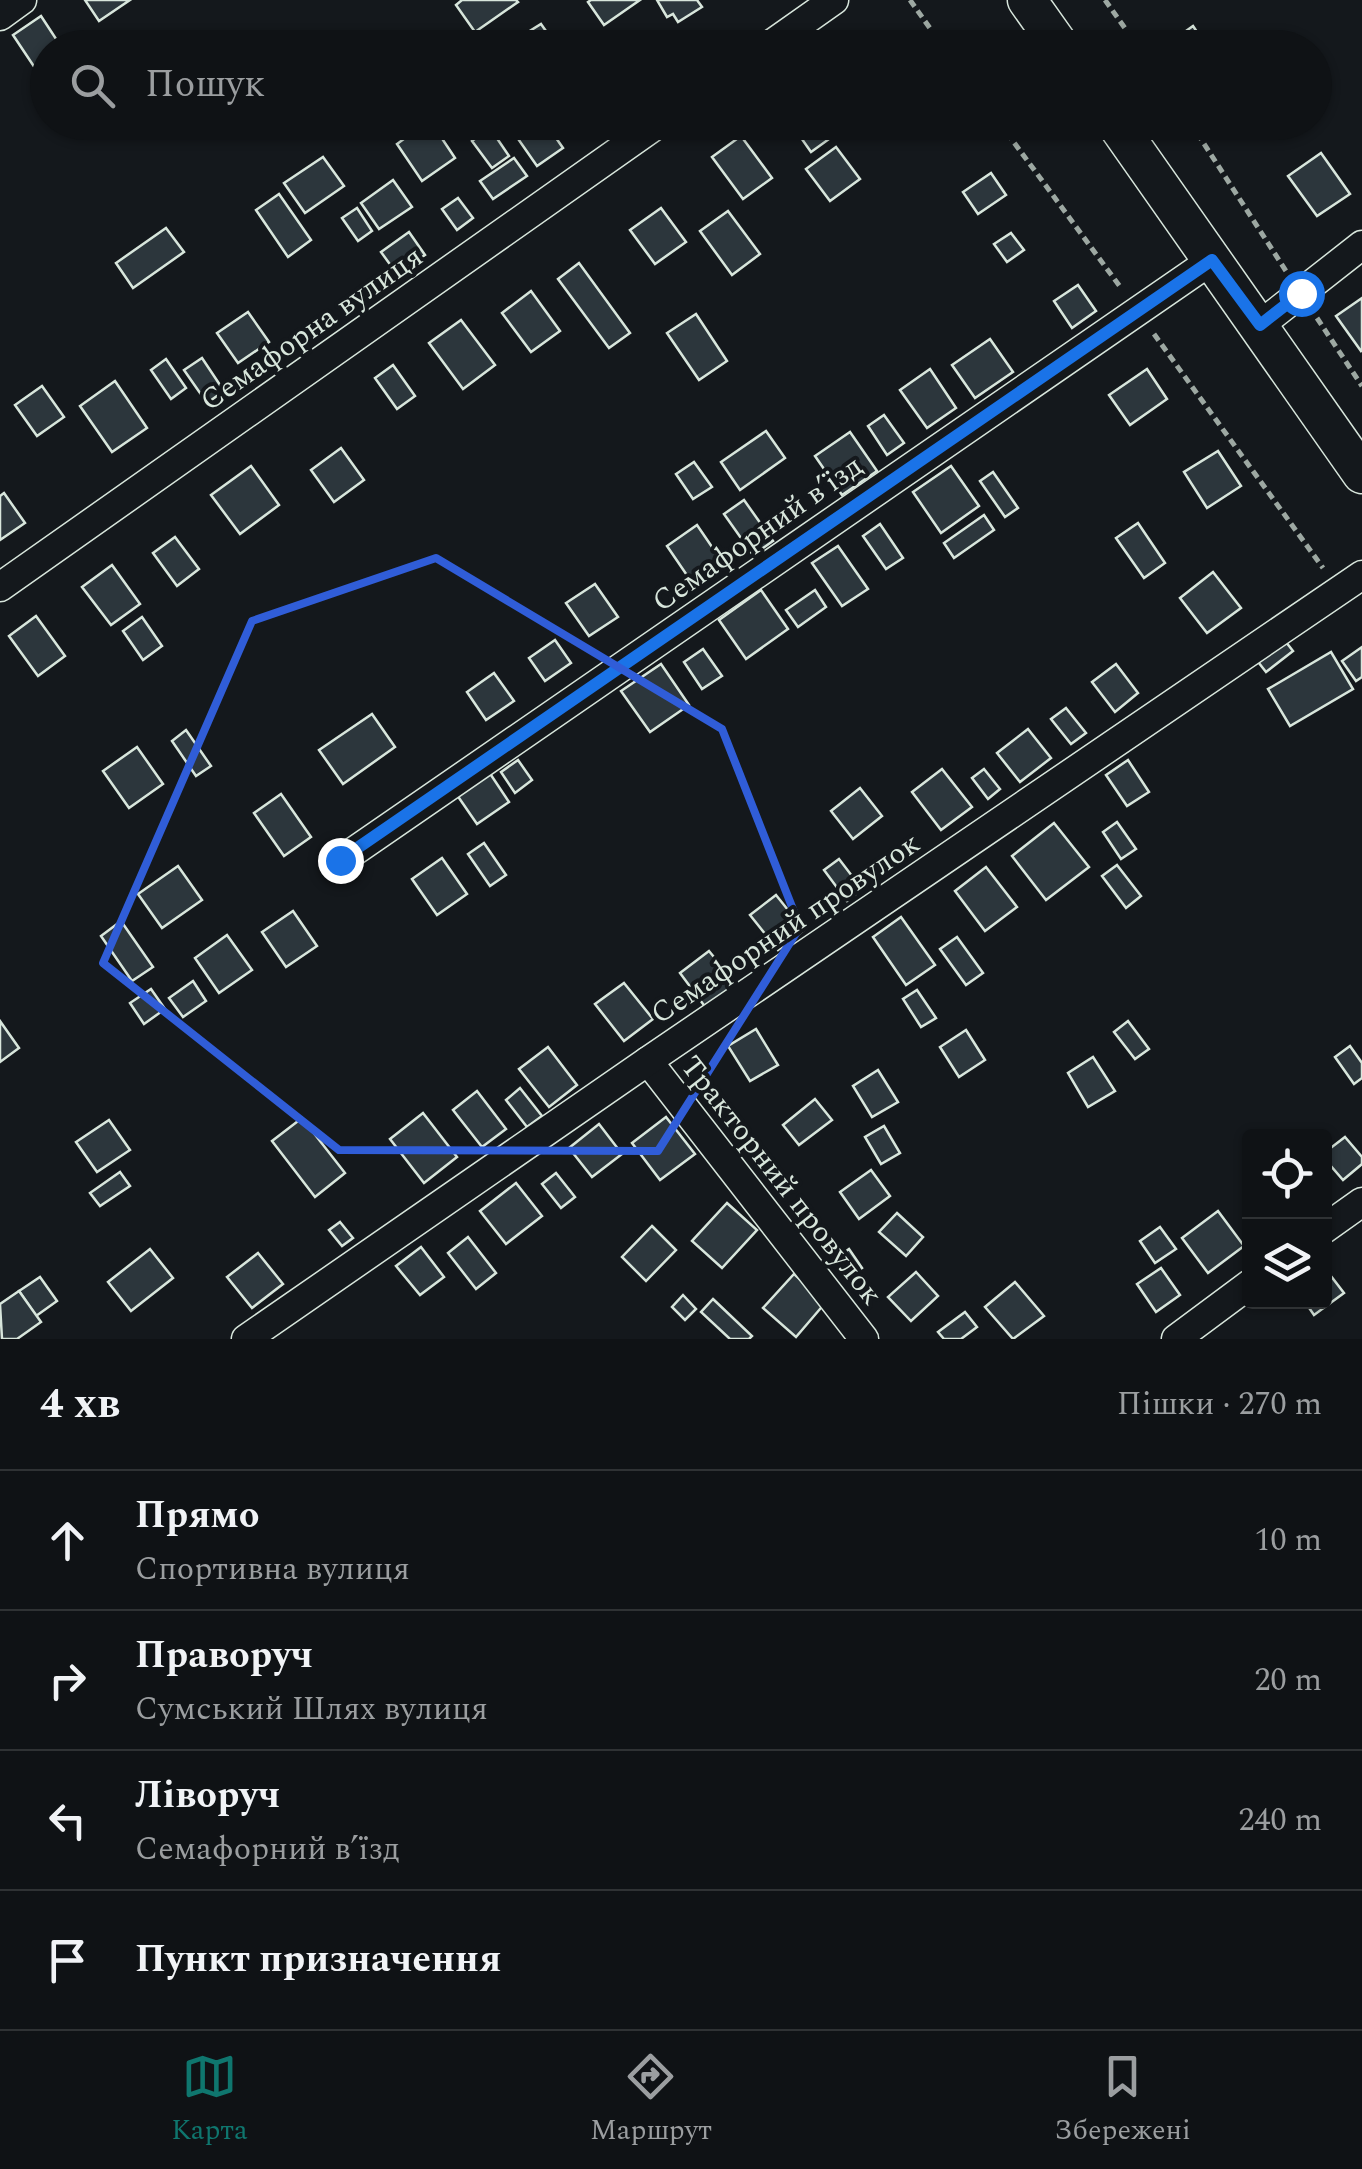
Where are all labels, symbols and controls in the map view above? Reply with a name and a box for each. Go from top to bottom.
search box [30,30,1332,140]
text: Пошук [145,56,265,114]
icon: search [65,58,120,113]
street label: Семафорна вулиця [191,234,433,423]
route start [1279,271,1325,317]
street label: Семафорний в’їзд [643,444,873,624]
street label: Семафорний провулок [641,821,930,1036]
route end [318,838,364,884]
street label: Тракторний провулок [669,1046,894,1316]
map controls [1242,1129,1332,1309]
button: locate [1242,1129,1332,1219]
button: layers [1242,1219,1332,1309]
text: 4 хв [40,1373,120,1436]
text: Пішки · 270 m [1117,1380,1322,1429]
text: Прямо [135,1487,260,1545]
icon: ahead [40,1513,95,1568]
text: 10 m [1254,1516,1322,1565]
text: Спортивна вулиця [135,1545,410,1594]
text: Праворуч [135,1627,313,1685]
icon: right [40,1653,95,1708]
text: 20 m [1254,1656,1322,1705]
text: Сумський Шлях вулиця [135,1685,488,1734]
text: Ліворуч [135,1767,280,1825]
icon: left [40,1793,95,1848]
text: 240 m [1238,1796,1322,1845]
text: Семафорний в’їзд [135,1825,400,1874]
text: Пункт призначення [135,1931,501,1989]
icon: arrive [40,1933,95,1988]
tab: Карта [171,2049,248,2152]
tab: Маршрут [590,2049,712,2152]
tab: Збережені [1054,2049,1191,2152]

